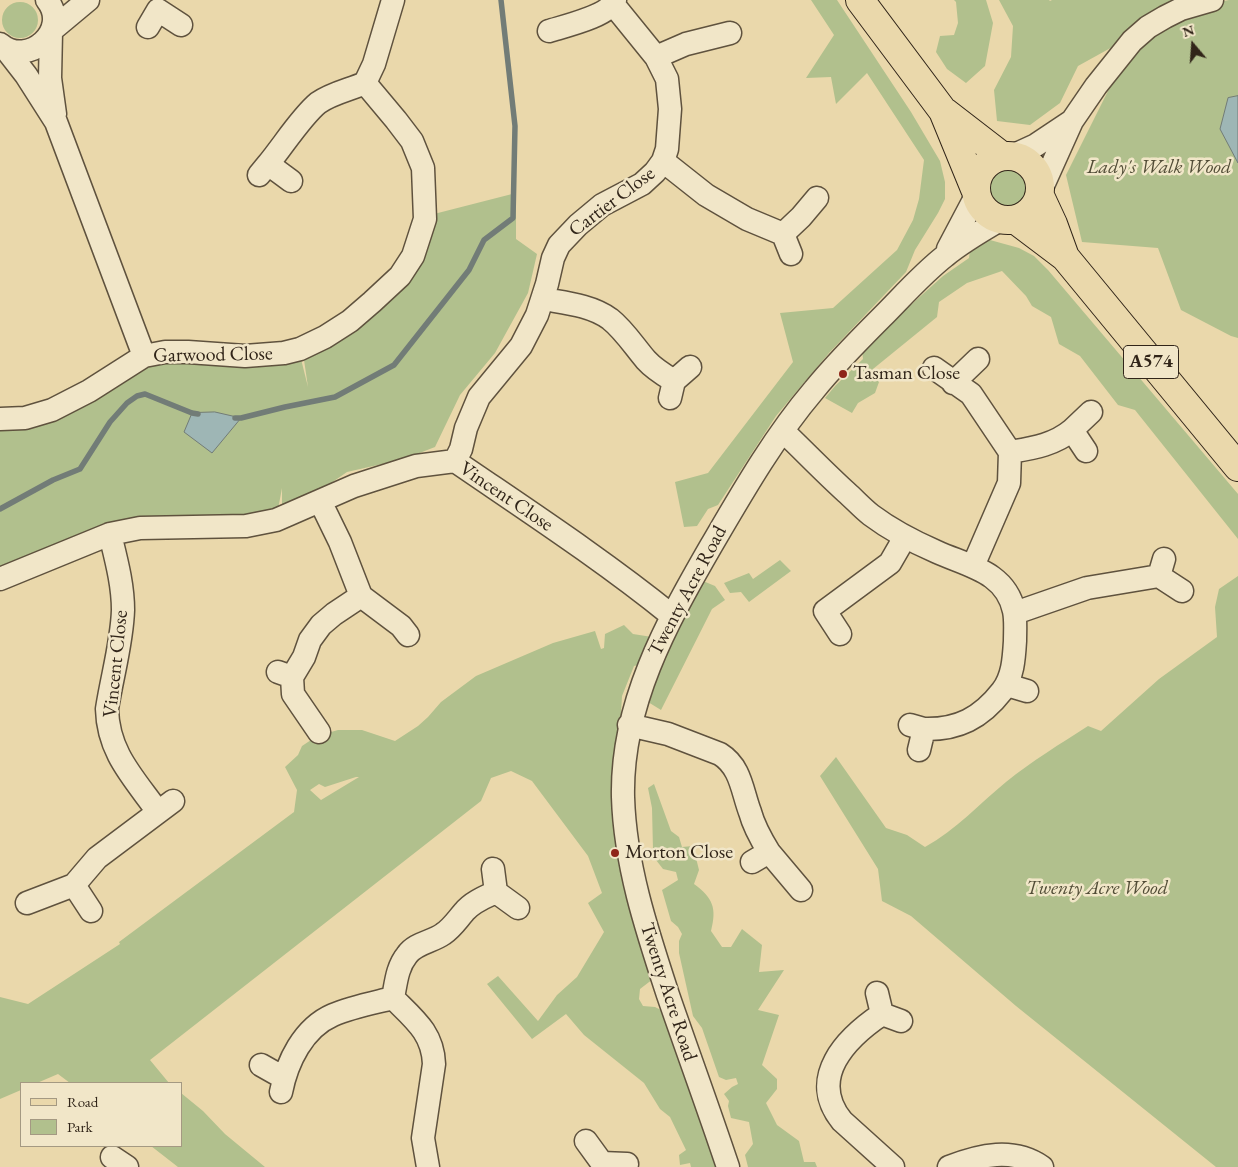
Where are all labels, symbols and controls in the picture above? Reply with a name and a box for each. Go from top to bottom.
north arrow [1168,20,1218,70]
text: N [1180,20,1197,41]
park label: Lady's Walk Wood [1087,156,1231,180]
street label: Cartier Close [564,162,660,242]
street label: Garwood Close [153,342,273,368]
road number: A574 [1124,346,1178,378]
place label: Tasman Close [853,362,960,386]
marker: Tasman Close [837,368,849,380]
street label: Vincent Close [455,457,557,537]
street label: Twenty Acre Road [644,522,732,660]
street label: Vincent Close [98,609,134,719]
place label: Morton Close [625,841,733,865]
marker: Morton Close [609,847,621,859]
park label: Twenty Acre Wood [1026,877,1168,901]
street label: Twenty Acre Road [634,920,702,1064]
legend [20,1082,182,1147]
text: Road [67,1092,98,1111]
text: Park [67,1117,93,1136]

